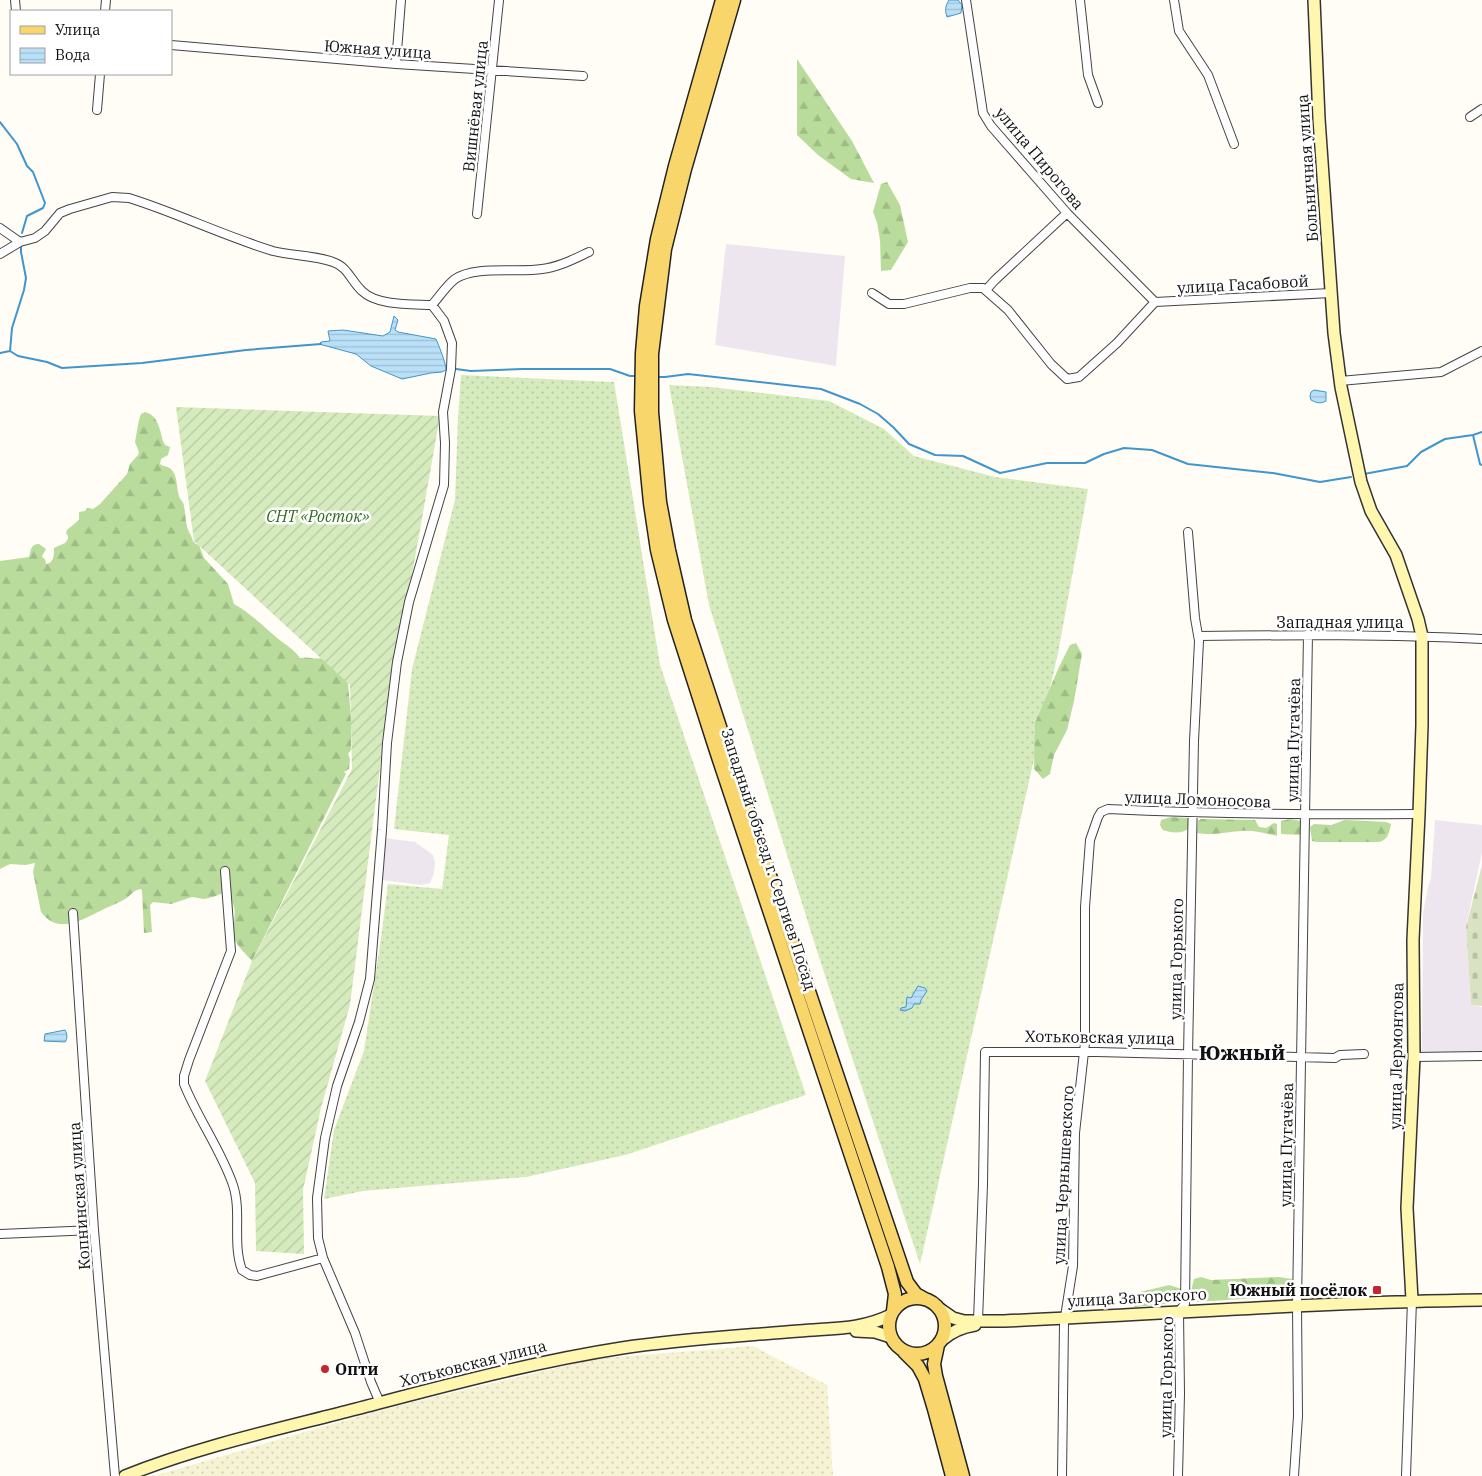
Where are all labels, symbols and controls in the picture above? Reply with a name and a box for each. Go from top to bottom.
legend [10,10,172,75]
text: Улица [55,20,100,39]
street label: Южная улица [323,35,433,63]
street label: Вишнёвая улица [458,39,492,173]
text: Вода [55,45,91,64]
street label: Больничная улица [1292,93,1322,243]
street label: улица Пирогова [991,103,1089,214]
street label: улица Гасабовой [1177,271,1309,297]
park label: СНТ «Росток» [266,506,370,526]
street label: Западная улица [1276,612,1404,632]
street label: улица Пугачёва [1282,677,1304,802]
street label: Западный объезд г. Сергиев Посад [717,725,821,993]
street label: улица Ломоносова [1124,786,1272,812]
street label: улица Горького [1165,898,1187,1020]
street label: улица Лермонтова [1385,982,1407,1130]
street label: Хотьковская улица [1025,1026,1176,1048]
district label: Южный [1199,1038,1285,1066]
street label: улица Пугачёва [1275,1082,1297,1207]
street label: улица Чернышевского [1048,1085,1078,1265]
street label: Копнинская улица [64,1121,94,1271]
place label: Южный посёлок [1230,1280,1367,1300]
street label: улица Загорского [1067,1283,1207,1311]
marker: Южный посёлок [1371,1284,1383,1296]
street label: улица Горького [1155,1316,1177,1438]
street label: Хотьковская улица [398,1335,549,1391]
place label: Опти [335,1359,379,1379]
marker: Опти [319,1363,331,1375]

